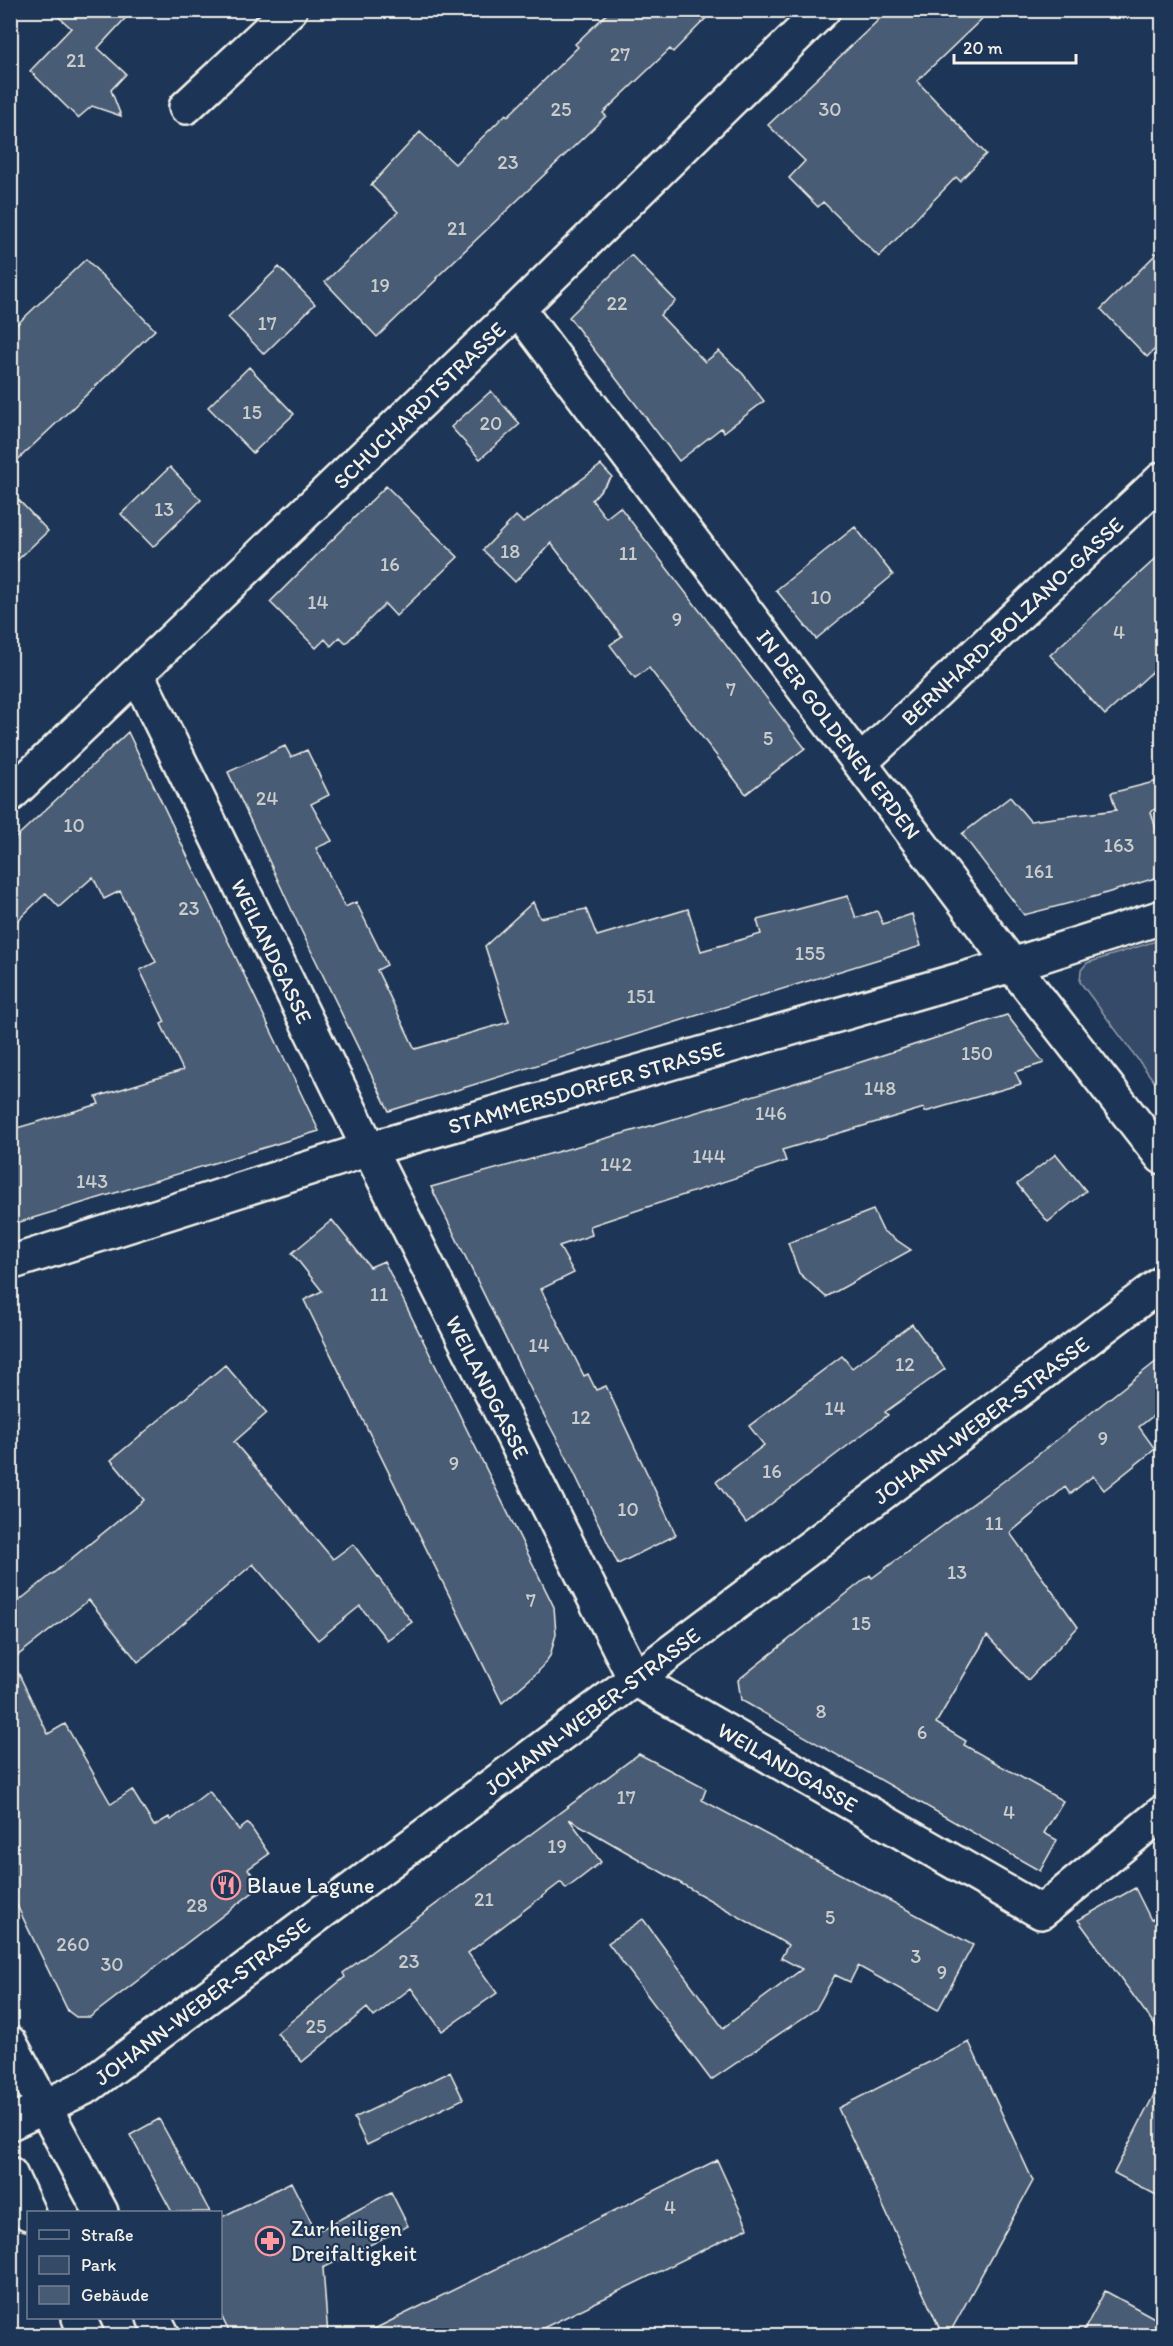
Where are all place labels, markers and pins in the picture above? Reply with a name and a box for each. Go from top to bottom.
restaurant icon: Blaue Lagune [210,1869,242,1901]
place label: Blaue Lagune [247,1872,375,1899]
place label: Zur heiligen Dreifaltigkeit [291,2215,417,2267]
pharmacy icon: Zur heiligen Dreifaltigkeit [254,2225,286,2257]

